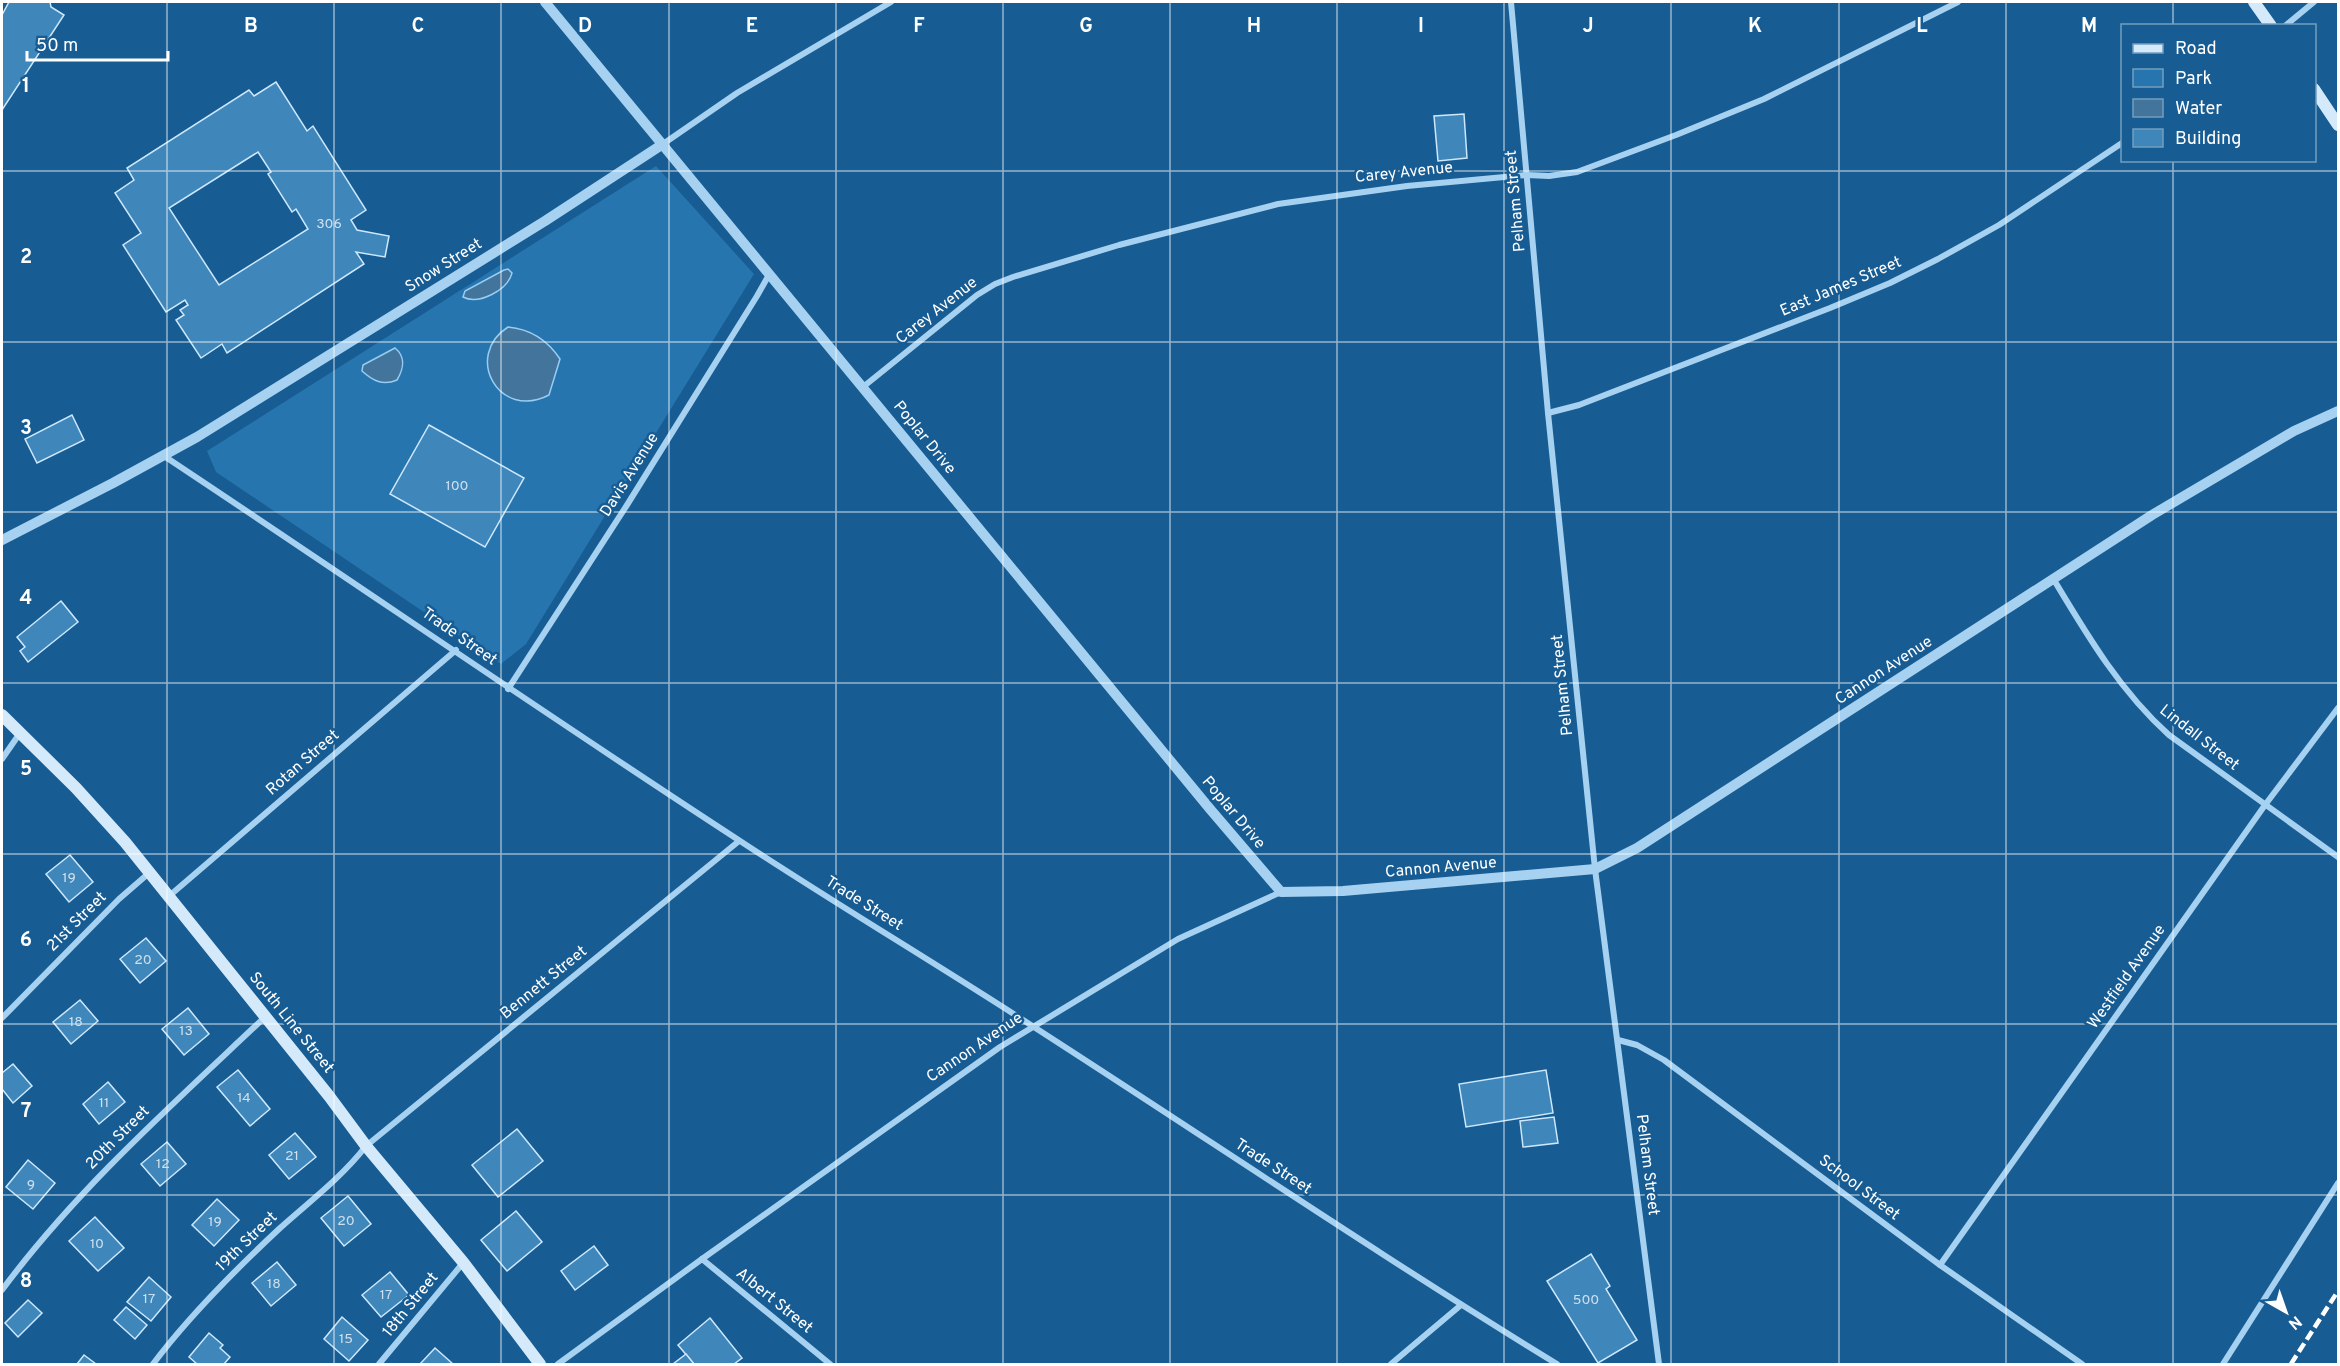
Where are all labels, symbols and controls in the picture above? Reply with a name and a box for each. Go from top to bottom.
text: B [244,14,258,40]
text: C [412,14,424,40]
text: D [578,14,592,40]
text: E [746,14,758,40]
text: F [913,14,925,40]
text: G [1079,14,1093,40]
text: H [1247,14,1261,40]
text: I [1418,14,1424,40]
text: J [1582,14,1594,40]
text: K [1748,14,1762,40]
text: L [1916,14,1928,40]
text: M [2081,14,2097,40]
scale bar [27,24,168,62]
legend [2121,24,2316,162]
text: 50 m [36,35,78,58]
text: Road [2175,38,2217,61]
text: Park [2175,68,2212,91]
text: 1 [22,74,30,100]
text: Water [2175,98,2222,121]
text: Building [2175,128,2241,151]
street label: Pelham Street [1502,149,1530,253]
street label: Carey Avenue [1354,158,1454,188]
house number: 306 [316,216,342,233]
street label: Snow Street [402,235,486,297]
text: 2 [20,245,32,271]
street label: East James Street [1777,252,1905,322]
street label: Carey Avenue [892,273,982,349]
street label: Poplar Drive [888,397,960,479]
text: 3 [20,416,32,442]
street label: Davis Avenue [596,429,664,521]
house number: 100 [445,478,469,495]
text: 4 [20,586,32,612]
street label: Trade Street [417,604,501,670]
street label: Cannon Avenue [1832,632,1936,710]
street label: Pelham Street [1548,633,1578,737]
street label: Lindall Street [2155,701,2243,775]
street label: Rotan Street [262,726,344,800]
text: 5 [20,757,32,783]
street label: Poplar Drive [1197,773,1269,853]
street label: Cannon Avenue [1384,853,1498,883]
house number: 19 [62,870,76,887]
street label: Trade Street [821,872,907,936]
street label: 21st Street [43,888,111,956]
street label: Westfield Avenue [2084,921,2170,1033]
text: 6 [20,928,32,954]
street label: Bennett Street [497,942,591,1024]
house number: 20 [134,952,152,969]
street label: South Line Street [244,968,338,1078]
street label: Cannon Avenue [923,1008,1027,1088]
house number: 18 [69,1014,83,1031]
house number: 13 [179,1023,193,1040]
house number: 14 [237,1090,251,1107]
house number: 11 [99,1095,109,1112]
text: 7 [21,1099,31,1125]
street label: 20th Street [82,1102,154,1174]
street label: Pelham Street [1631,1113,1663,1217]
street label: Trade Street [1231,1135,1315,1199]
house number: 21 [285,1148,299,1165]
street label: School Street [1814,1151,1904,1225]
house number: 12 [156,1156,170,1173]
house number: 9 [27,1177,35,1194]
street label: 19th Street [212,1208,282,1276]
house number: 20 [337,1213,355,1230]
house number: 19 [208,1214,222,1231]
house number: 10 [90,1236,104,1253]
street label: Albert Street [731,1264,817,1338]
street label: 18th Street [379,1268,443,1342]
text: 8 [20,1269,32,1295]
house number: 18 [267,1276,281,1293]
north arrow [2256,1282,2316,1342]
house number: 17 [380,1287,392,1304]
house number: 17 [143,1291,155,1308]
house number: 500 [1573,1292,1599,1309]
text: N [2284,1311,2305,1333]
house number: 15 [339,1331,353,1348]

